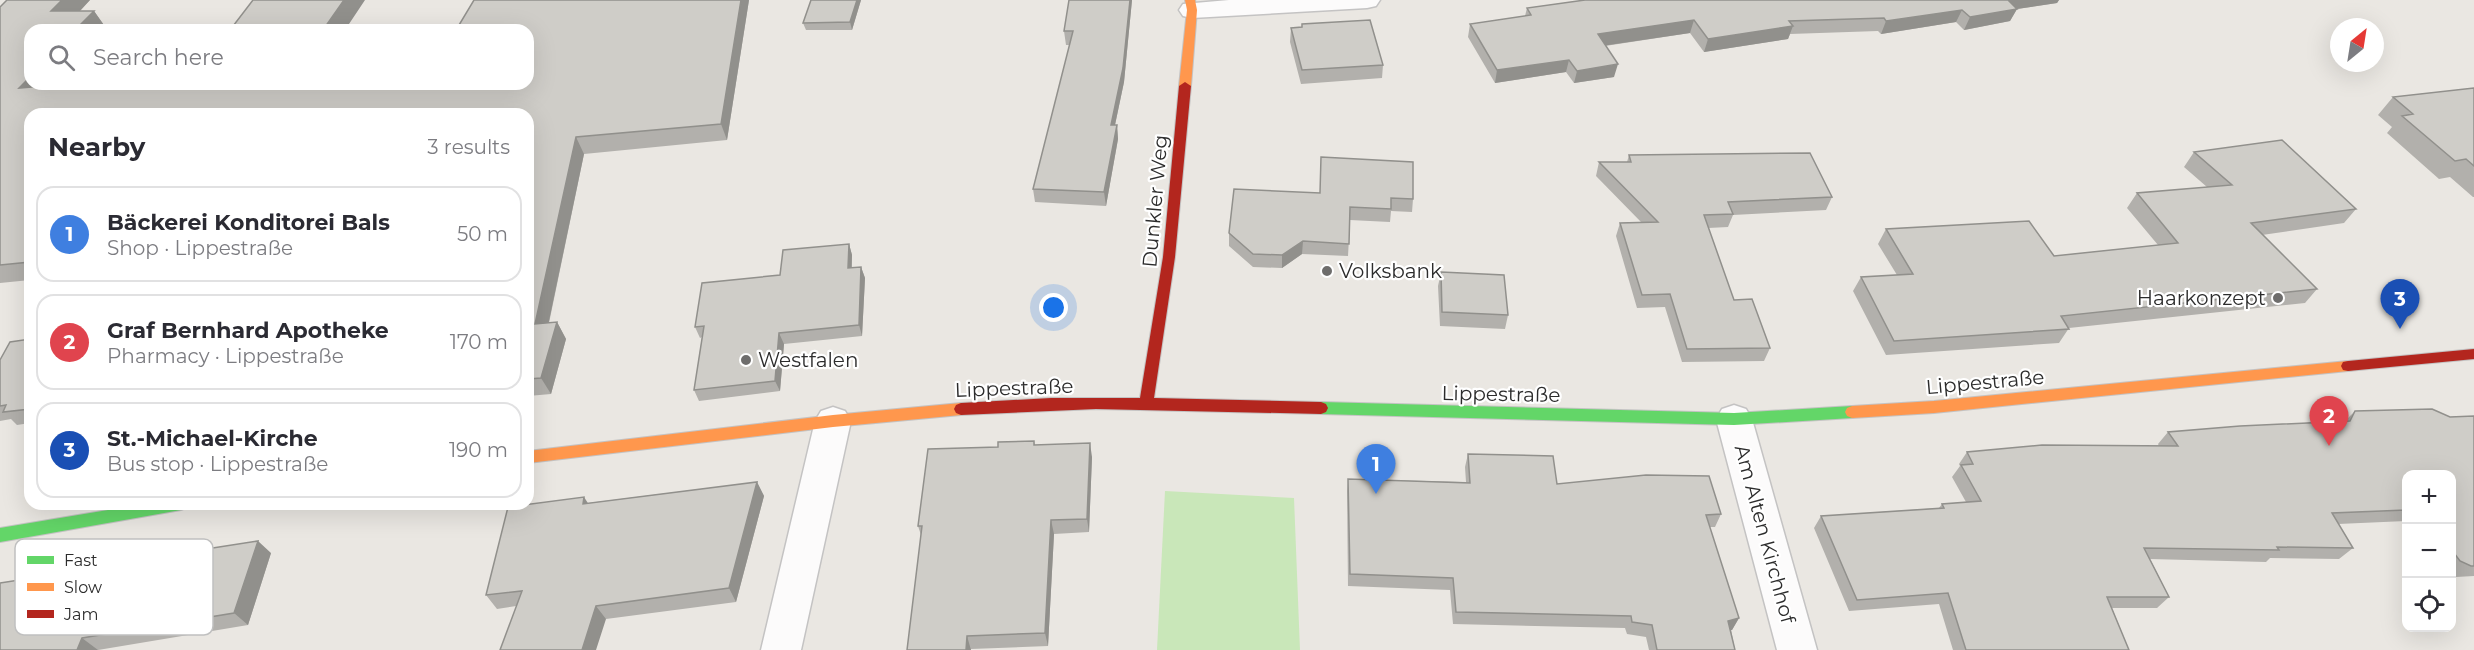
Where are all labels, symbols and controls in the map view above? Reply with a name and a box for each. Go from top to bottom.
north arrow [2330,18,2384,72]
search box [24,24,534,90]
icon: search [45,41,78,74]
text: Search here [93,44,224,71]
text: Nearby [48,131,145,163]
street label: Dunkler Weg [1137,134,1173,268]
text: 3 results [427,135,510,159]
text: Bäckerei Konditorei Bals [107,209,390,236]
text: 1 [66,222,73,246]
text: 50 m [457,222,508,246]
text: Shop · Lippestraße [107,236,293,260]
place label: Volksbank [1339,259,1442,283]
marker: Volksbank [1320,264,1334,278]
pin: 3 [2380,280,2420,329]
place label: Haarkonzept [2137,286,2266,310]
marker: Haarkonzept [2271,291,2285,305]
your location [1039,293,1068,322]
text: Graf Bernhard Apotheke [107,317,389,344]
text: 2 [64,330,75,354]
text: 170 m [450,330,508,354]
text: Pharmacy · Lippestraße [107,344,344,368]
place label: Westfalen [758,348,858,372]
marker: Westfalen [739,353,753,367]
street label: Lippestraße [1925,365,2045,399]
street label: Lippestraße [954,374,1074,402]
street label: Lippestraße [1441,381,1561,407]
pin: 2 [2310,396,2348,446]
text: St.-Michael-Kirche [107,425,318,452]
text: 3 [64,438,75,462]
text: 190 m [449,438,508,462]
street label: Am Alten Kirchhof [1730,442,1801,627]
pin: 1 [1356,444,1396,494]
text: Bus stop · Lippestraße [107,452,328,476]
map controls [2402,470,2456,632]
button: + [2402,470,2456,524]
button: − [2402,524,2456,578]
legend [15,539,213,635]
text: Fast [64,551,98,570]
text: Slow [64,578,102,597]
button: locate [2402,578,2456,632]
text: Jam [63,605,98,624]

